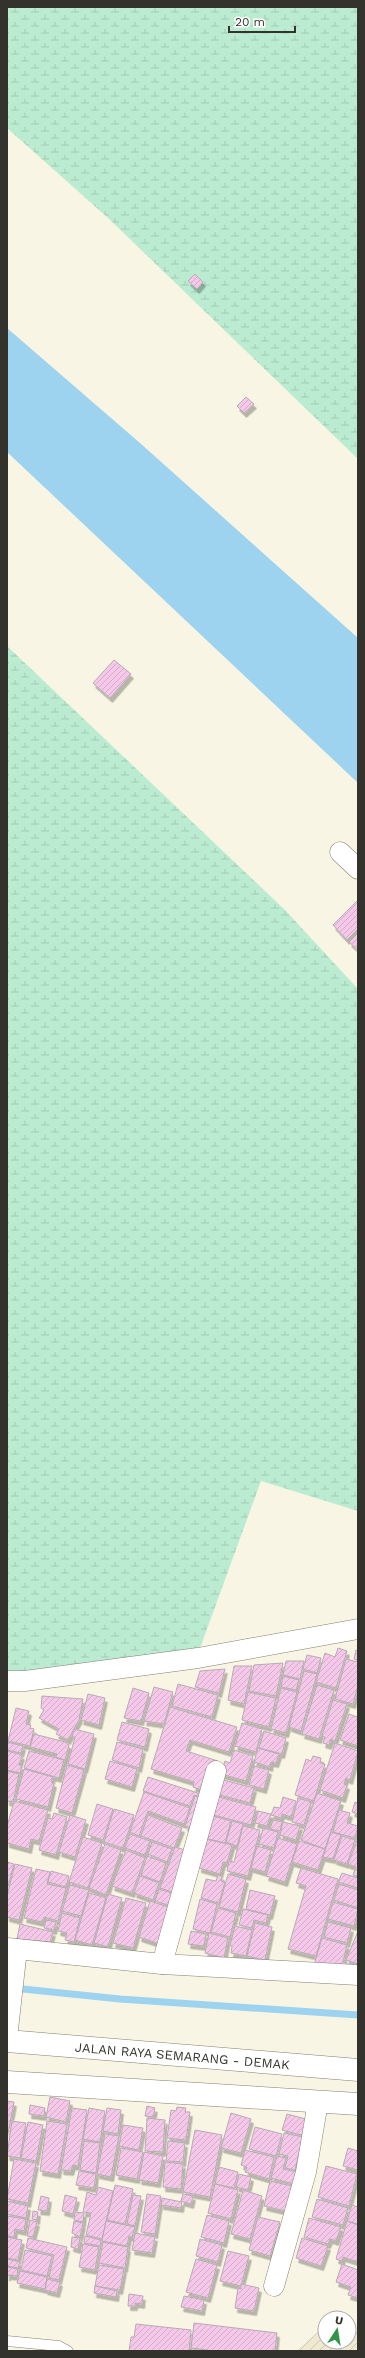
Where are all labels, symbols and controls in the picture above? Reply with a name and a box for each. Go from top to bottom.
scale bar [229,8,295,34]
text: 20 m [235,15,265,29]
street label: JALAN RAYA SEMARANG - DEMAK [74,2039,291,2072]
north arrow [317,2310,357,2350]
text: U [334,2314,344,2328]

